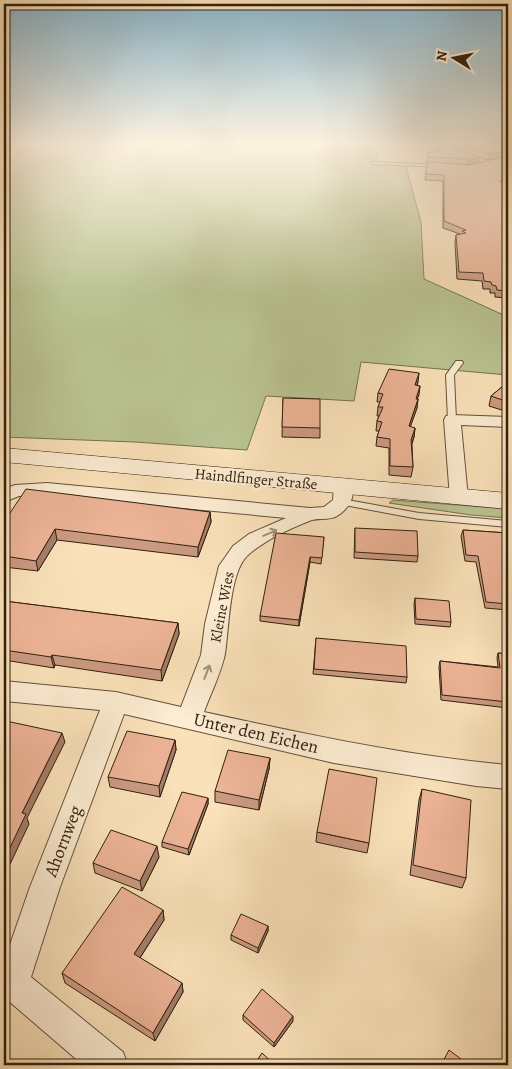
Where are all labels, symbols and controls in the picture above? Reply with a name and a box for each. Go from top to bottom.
north arrow [430,32,480,82]
text: N [431,49,452,63]
street label: Haindlfinger Straße [194,464,319,494]
one-way arrow [262,527,277,537]
street label: Kleine Wies [205,570,239,644]
one-way arrow [203,665,212,680]
street label: Unter den Eichen [191,707,321,759]
street label: Ahornweg [38,802,88,881]

